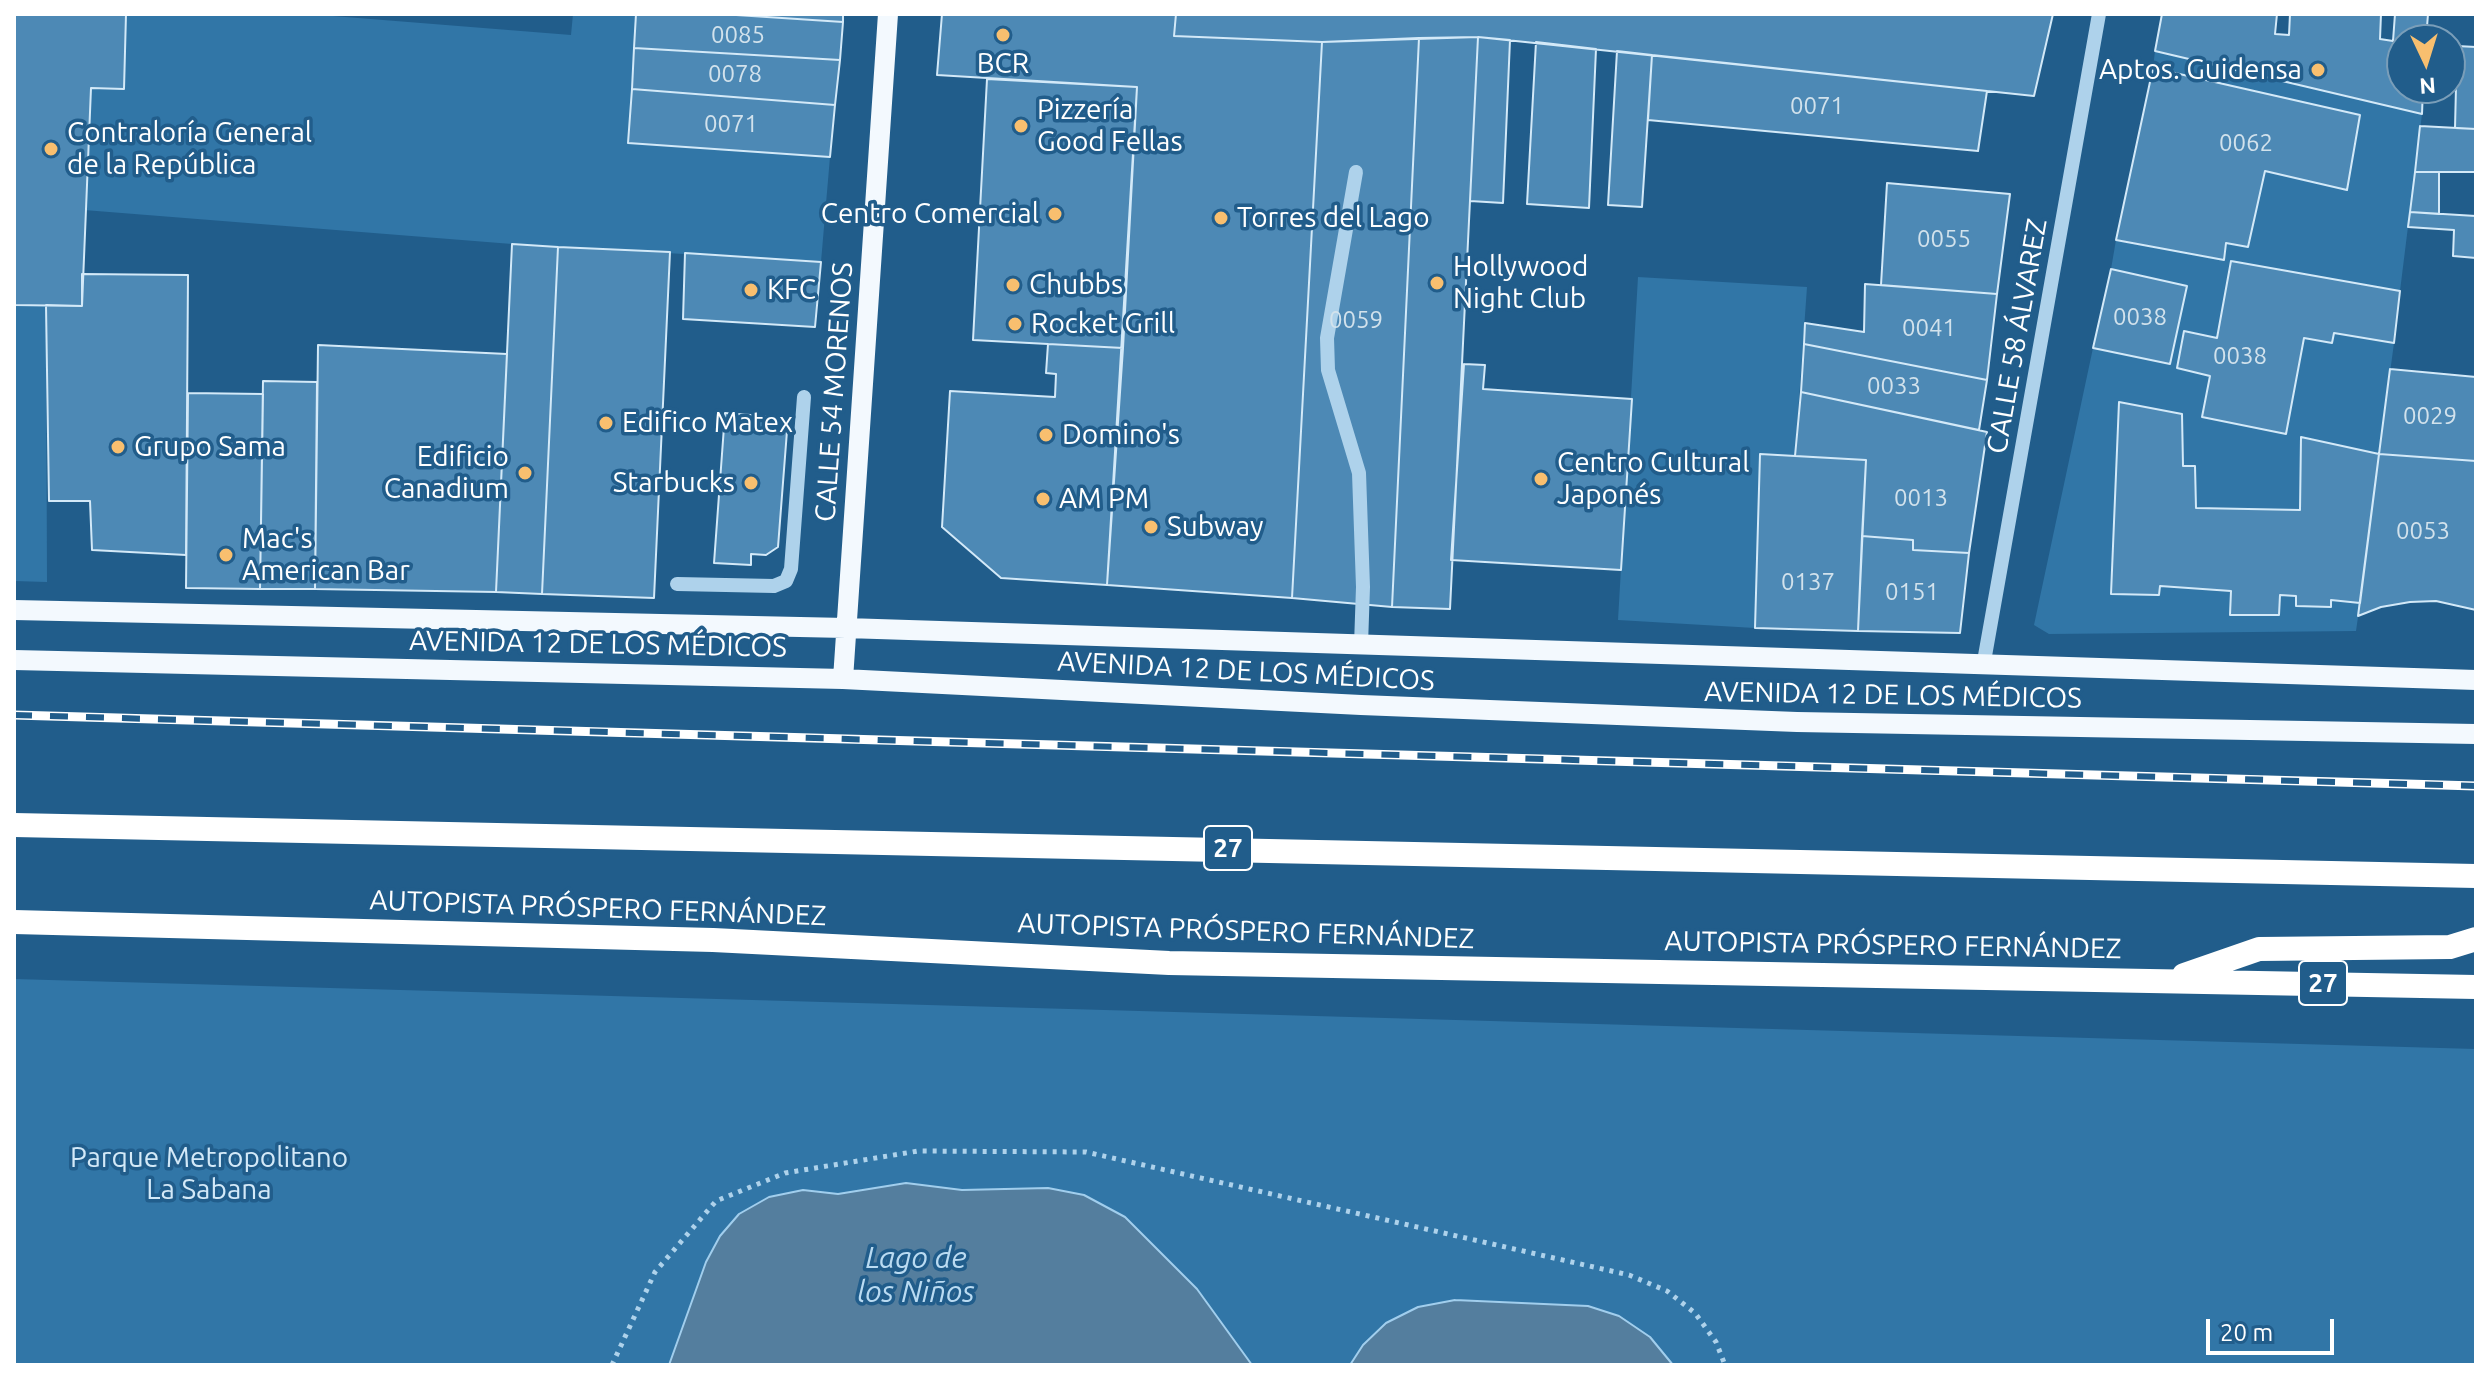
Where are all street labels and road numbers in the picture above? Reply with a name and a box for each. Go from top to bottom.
street label: CALLE 58 ÁLVAREZ [1980,216,2054,456]
street label: CALLE 54 MORENOS [808,261,860,523]
street label: AVENIDA 12 DE LOS MÉDICOS [409,624,787,664]
street label: AVENIDA 12 DE LOS MÉDICOS [1056,644,1436,698]
street label: AVENIDA 12 DE LOS MÉDICOS [1704,675,2082,715]
road number: 27 [1204,826,1252,870]
street label: AUTOPISTA PRÓSPERO FERNÁNDEZ [369,883,827,933]
street label: AUTOPISTA PRÓSPERO FERNÁNDEZ [1017,906,1475,956]
street label: AUTOPISTA PRÓSPERO FERNÁNDEZ [1664,924,2122,966]
road number: 27 [2299,961,2347,1005]

